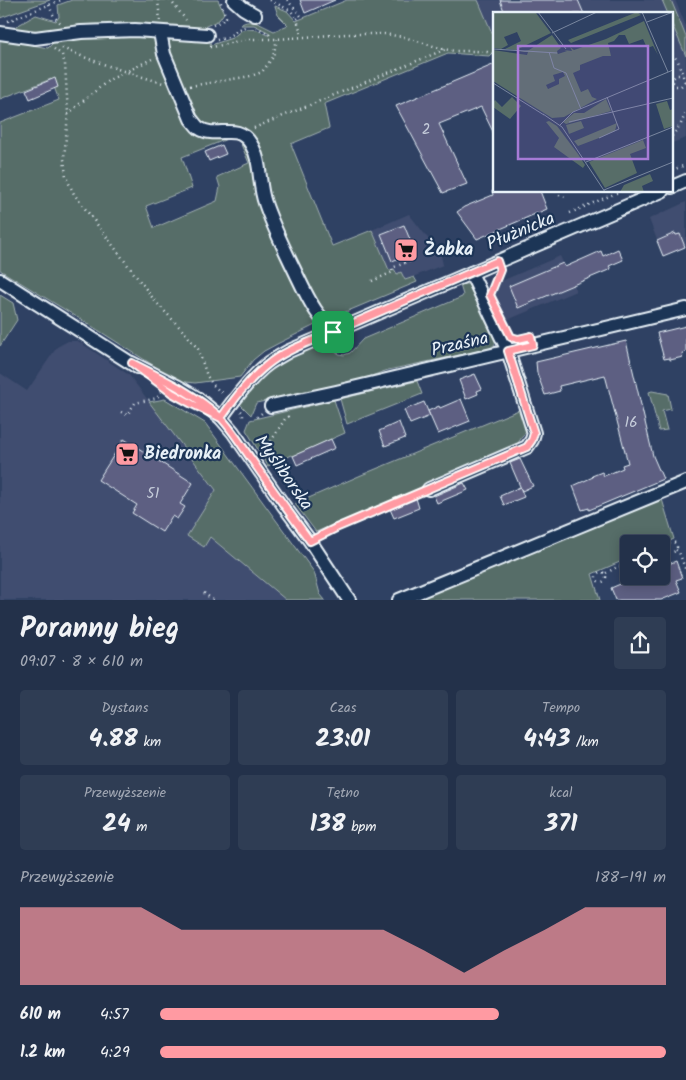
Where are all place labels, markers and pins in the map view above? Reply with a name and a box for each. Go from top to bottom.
place label: Żabka [424,236,473,265]
supermarket icon: Żabka [393,237,419,263]
pin [312,311,354,353]
place label: Biedronka [144,440,221,469]
supermarket icon: Biedronka [114,441,140,467]

